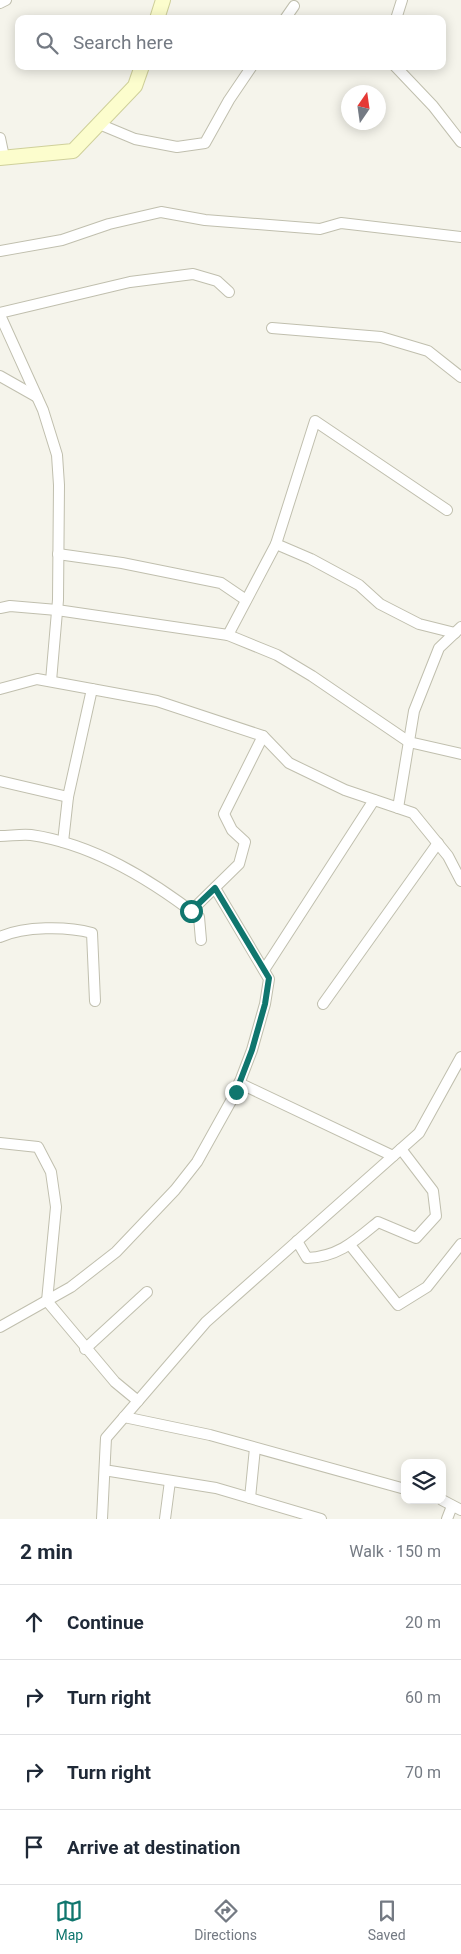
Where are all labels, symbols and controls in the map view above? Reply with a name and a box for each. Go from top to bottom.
search box [15,15,446,70]
icon: search [33,29,61,57]
text: Search here [73,31,173,54]
north arrow [341,85,386,130]
route start [180,900,203,923]
route end [225,1081,248,1104]
map controls [401,1459,446,1504]
button: layers [401,1459,446,1504]
text: 2 min [20,1540,73,1564]
text: Walk · 150 m [349,1542,441,1561]
icon: ahead [20,1608,48,1636]
text: Continue [67,1611,144,1634]
text: 20 m [405,1613,441,1632]
icon: right [20,1683,48,1711]
text: Turn right [67,1686,151,1709]
text: 60 m [405,1688,441,1707]
icon: right [20,1758,48,1786]
text: Turn right [67,1761,151,1784]
text: 70 m [405,1763,441,1782]
icon: arrive [20,1833,48,1861]
text: Arrive at destination [67,1836,240,1859]
tab: Map [55,1897,83,1943]
tab: Directions [194,1897,257,1943]
tab: Saved [368,1897,406,1943]

